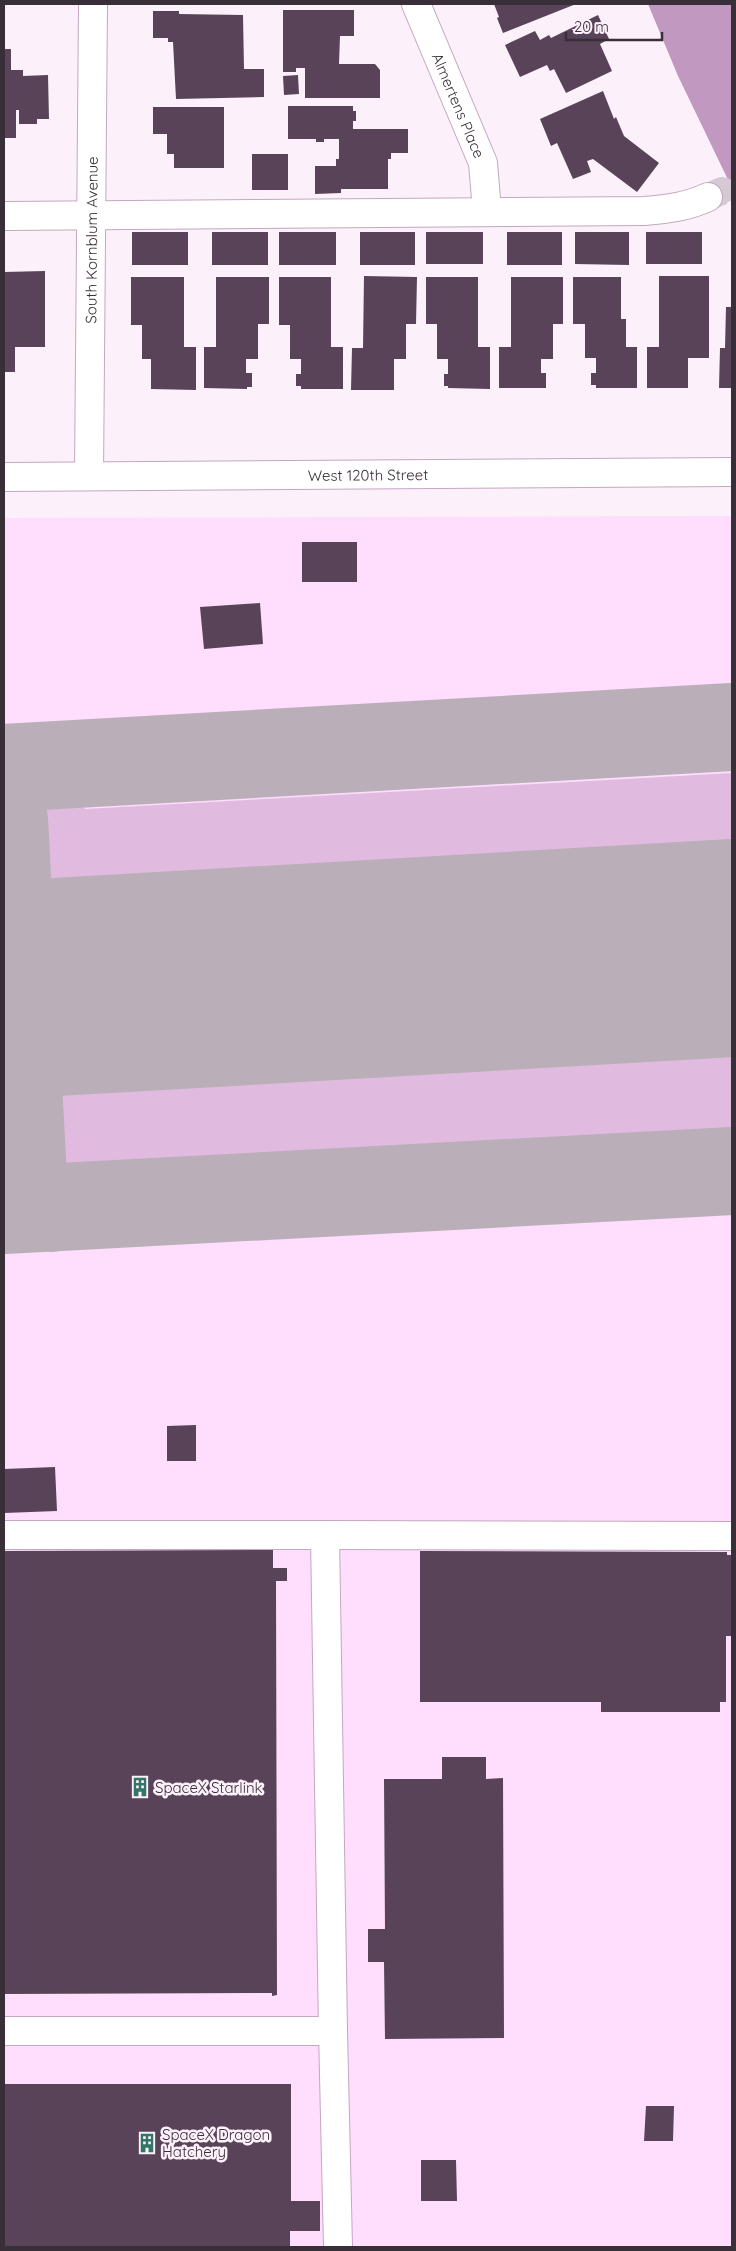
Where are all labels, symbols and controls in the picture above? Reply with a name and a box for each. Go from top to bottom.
scale bar [566,10,662,42]
text: 20 m [574,17,609,36]
street label: Almertens Place [428,50,489,161]
street label: South Kornblum Avenue [81,156,101,324]
street label: West 120th Street [308,465,428,484]
building icon: SpaceX Starlink [129,1776,151,1798]
place label: SpaceX Starlink [155,1778,263,1797]
place label: SpaceX Dragon Hatchery [162,2125,270,2161]
building icon: SpaceX Dragon Hatchery [136,2132,158,2154]

